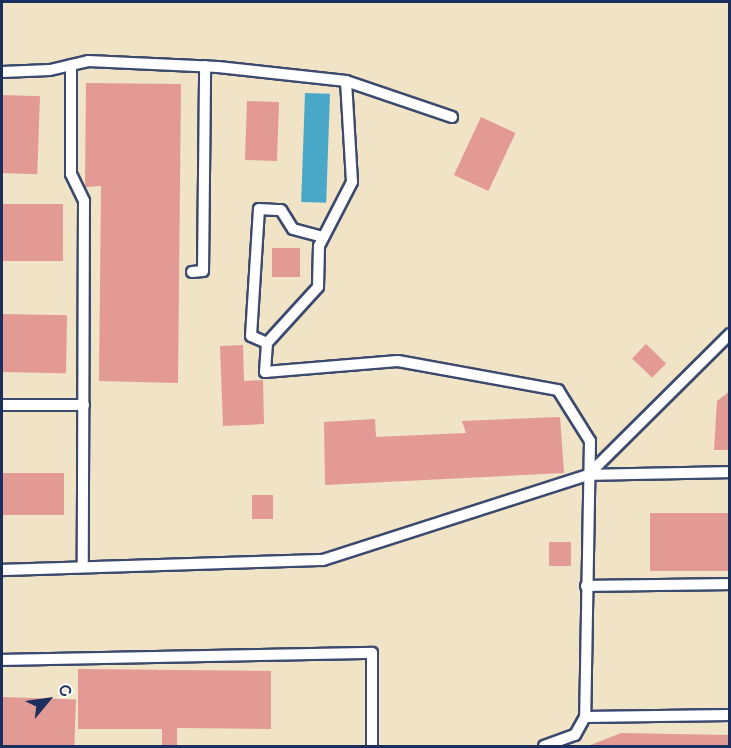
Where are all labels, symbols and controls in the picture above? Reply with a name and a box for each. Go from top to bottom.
north arrow [18,670,78,730]
text: С [53,682,75,701]

